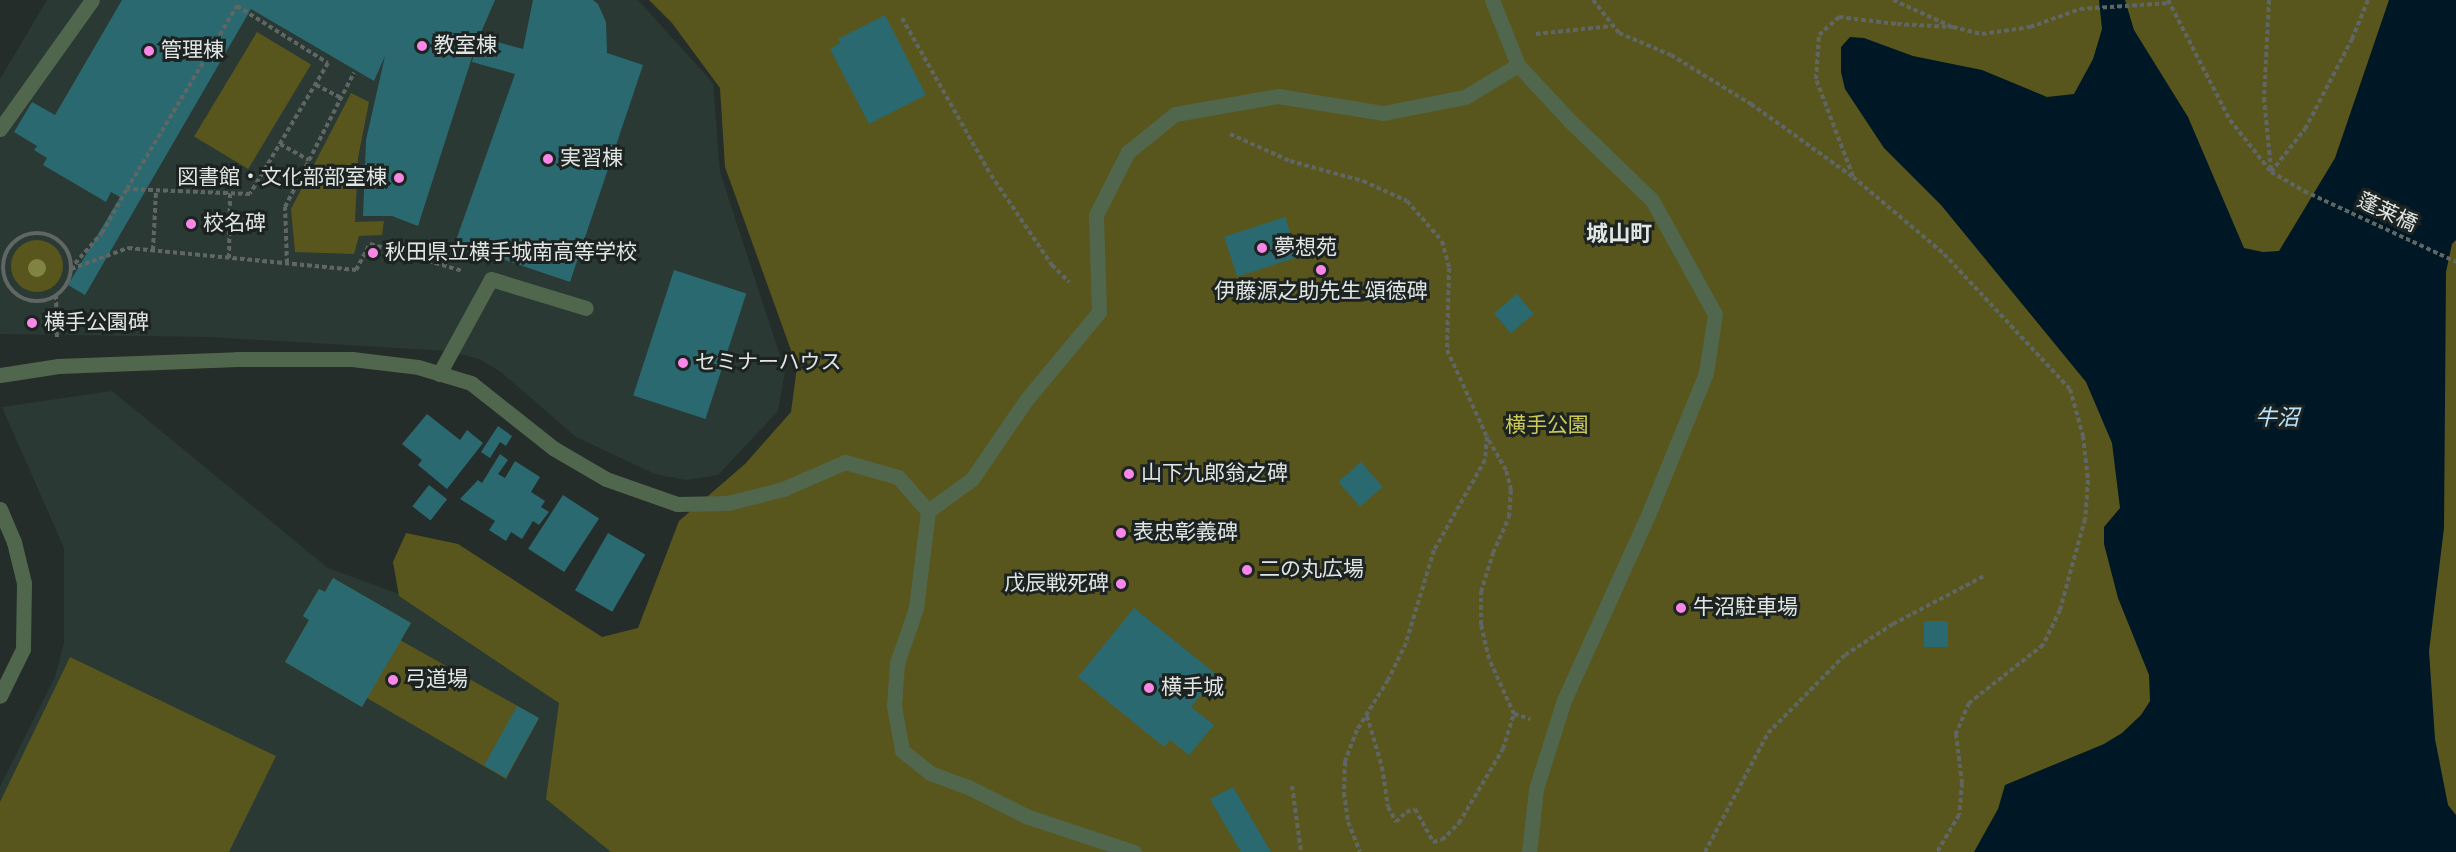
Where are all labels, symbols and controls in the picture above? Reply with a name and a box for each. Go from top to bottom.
place label: 教室棟 [434,33,497,59]
place label: 管理棟 [161,38,224,64]
marker: 教室棟 [415,39,429,53]
marker: 管理棟 [142,44,156,58]
place label: 実習棟 [560,146,623,172]
marker: 実習棟 [541,152,555,166]
place label: 図書館・文化部部室棟 [177,165,387,191]
marker: 図書館・文化部部室棟 [392,171,406,185]
street label: 蓬莱橋 [2353,188,2421,238]
place label: 校名碑 [203,211,266,237]
marker: 校名碑 [184,217,198,231]
district label: 城山町 [1586,222,1652,248]
place label: 夢想苑 [1274,235,1337,261]
place label: 秋田県立横手城南高等学校 [385,240,637,266]
marker: 夢想苑 [1255,241,1269,255]
marker: 秋田県立横手城南高等学校 [366,246,380,260]
marker: 伊藤源之助先生 頌徳碑 [1314,263,1328,277]
place label: 伊藤源之助先生 頌徳碑 [1214,279,1428,305]
place label: 横手公園碑 [44,310,149,336]
marker: 横手公園碑 [25,316,39,330]
place label: セミナーハウス [695,350,842,376]
marker: セミナーハウス [676,356,690,370]
water label: 牛沼 [2255,406,2299,432]
park label: 横手公園 [1505,413,1589,439]
place label: 山下九郎翁之碑 [1141,461,1288,487]
marker: 山下九郎翁之碑 [1122,467,1136,481]
place label: 表忠彰義碑 [1133,520,1238,546]
marker: 表忠彰義碑 [1114,526,1128,540]
place label: 二の丸広場 [1259,557,1364,583]
marker: 二の丸広場 [1240,563,1254,577]
place label: 戊辰戦死碑 [1004,571,1109,597]
marker: 戊辰戦死碑 [1114,577,1128,591]
place label: 牛沼駐車場 [1693,595,1798,621]
marker: 牛沼駐車場 [1674,601,1688,615]
place label: 弓道場 [405,667,468,693]
marker: 弓道場 [386,673,400,687]
place label: 横手城 [1161,675,1224,701]
marker: 横手城 [1142,681,1156,695]

